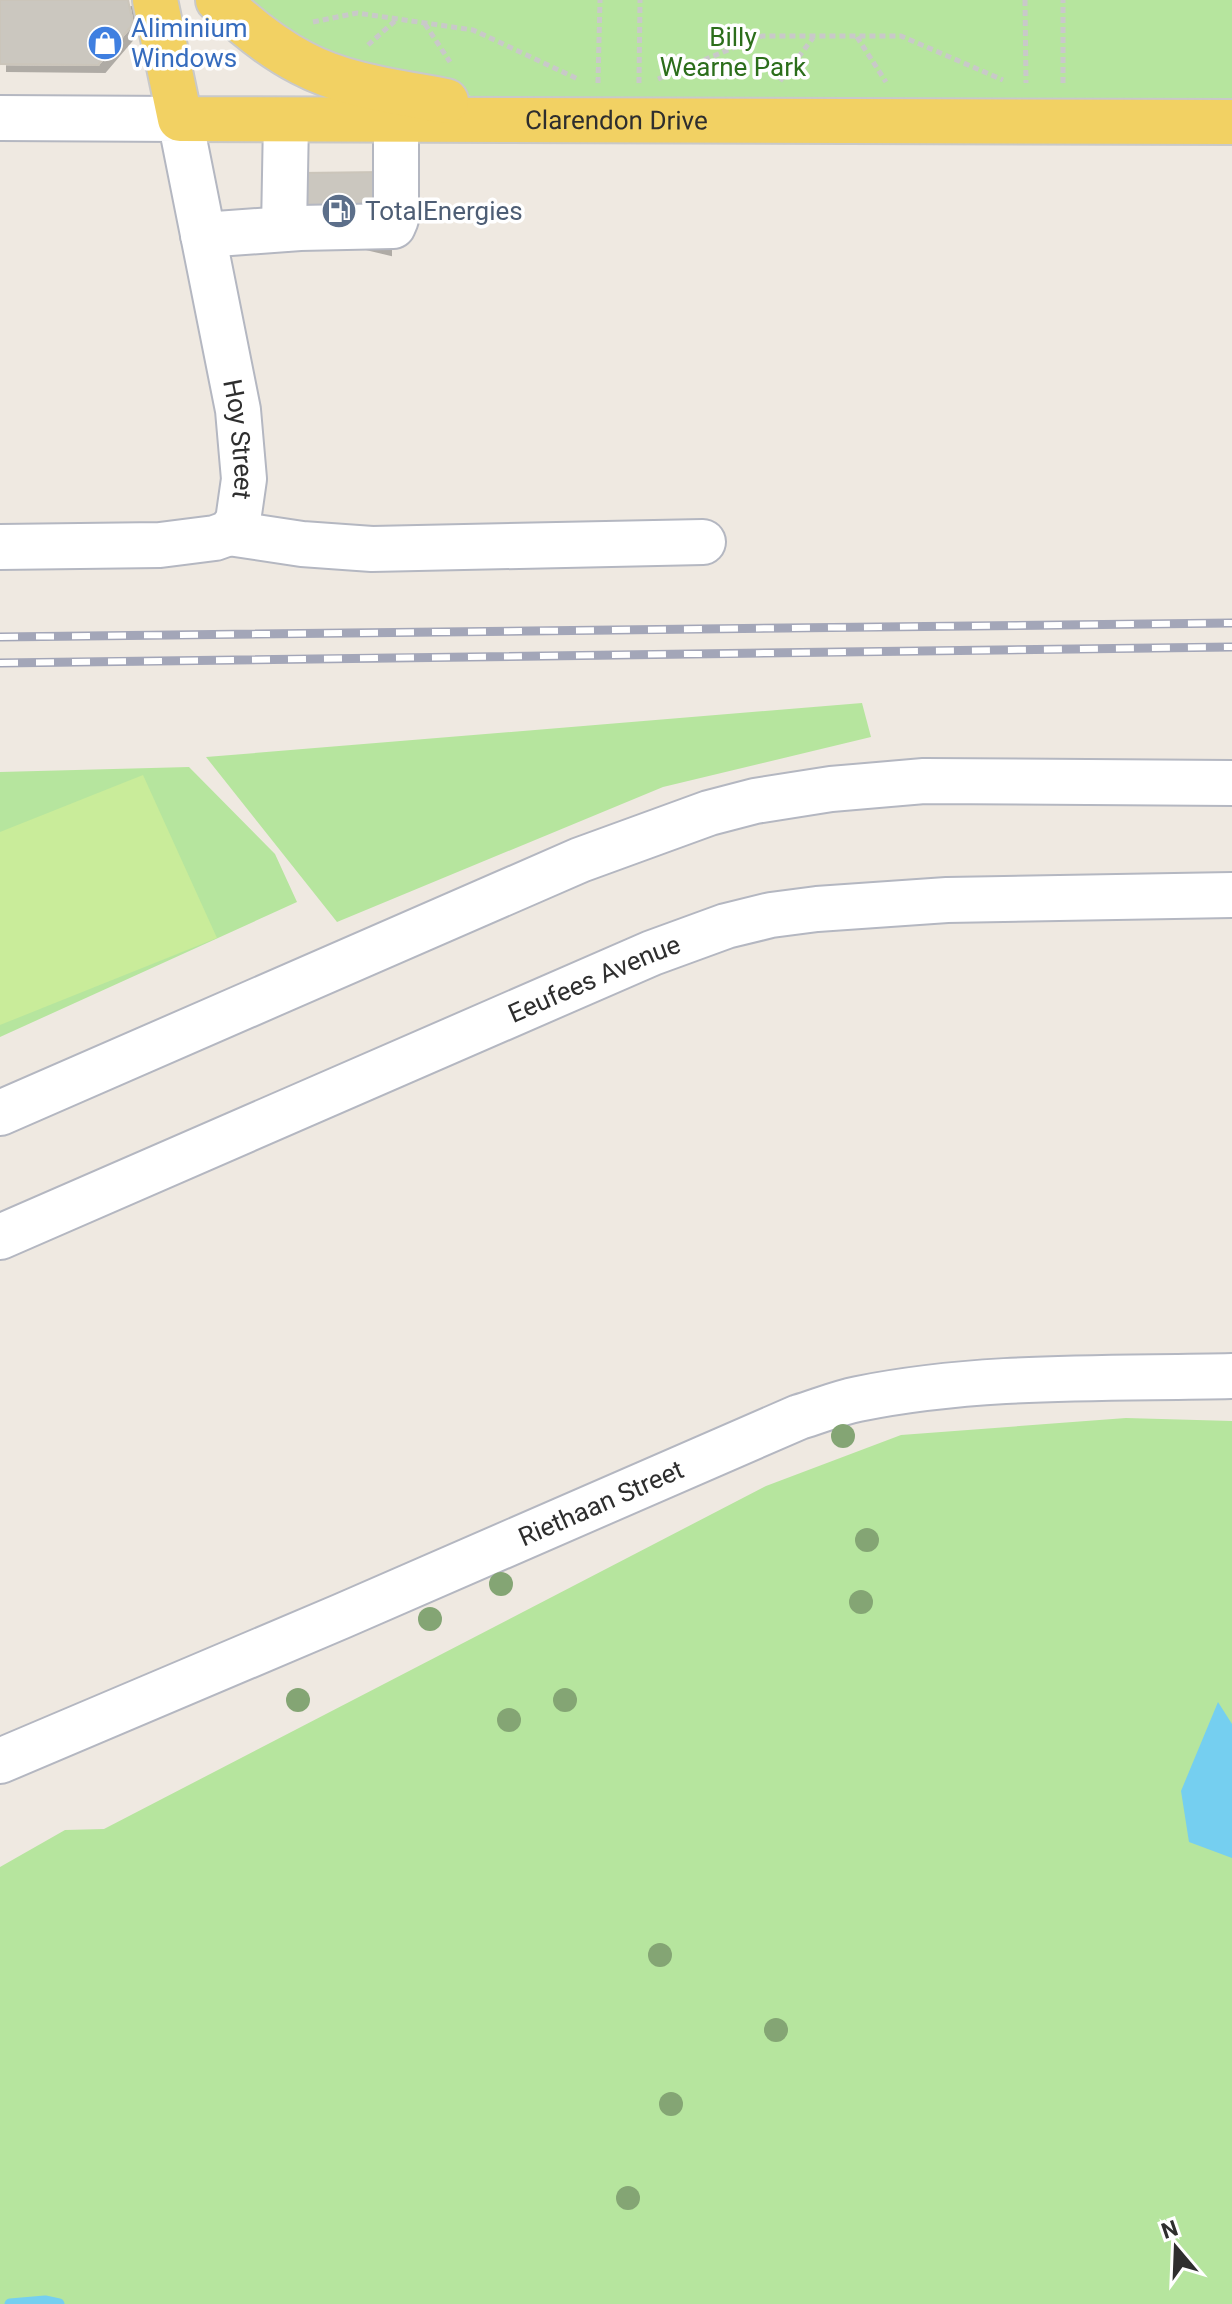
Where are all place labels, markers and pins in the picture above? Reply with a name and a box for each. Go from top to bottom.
place label: Aliminium Windows [131,13,248,73]
shop icon: Aliminium Windows [86,24,124,62]
fuel station icon: TotalEnergies [320,192,358,230]
place label: TotalEnergies [365,196,523,226]

